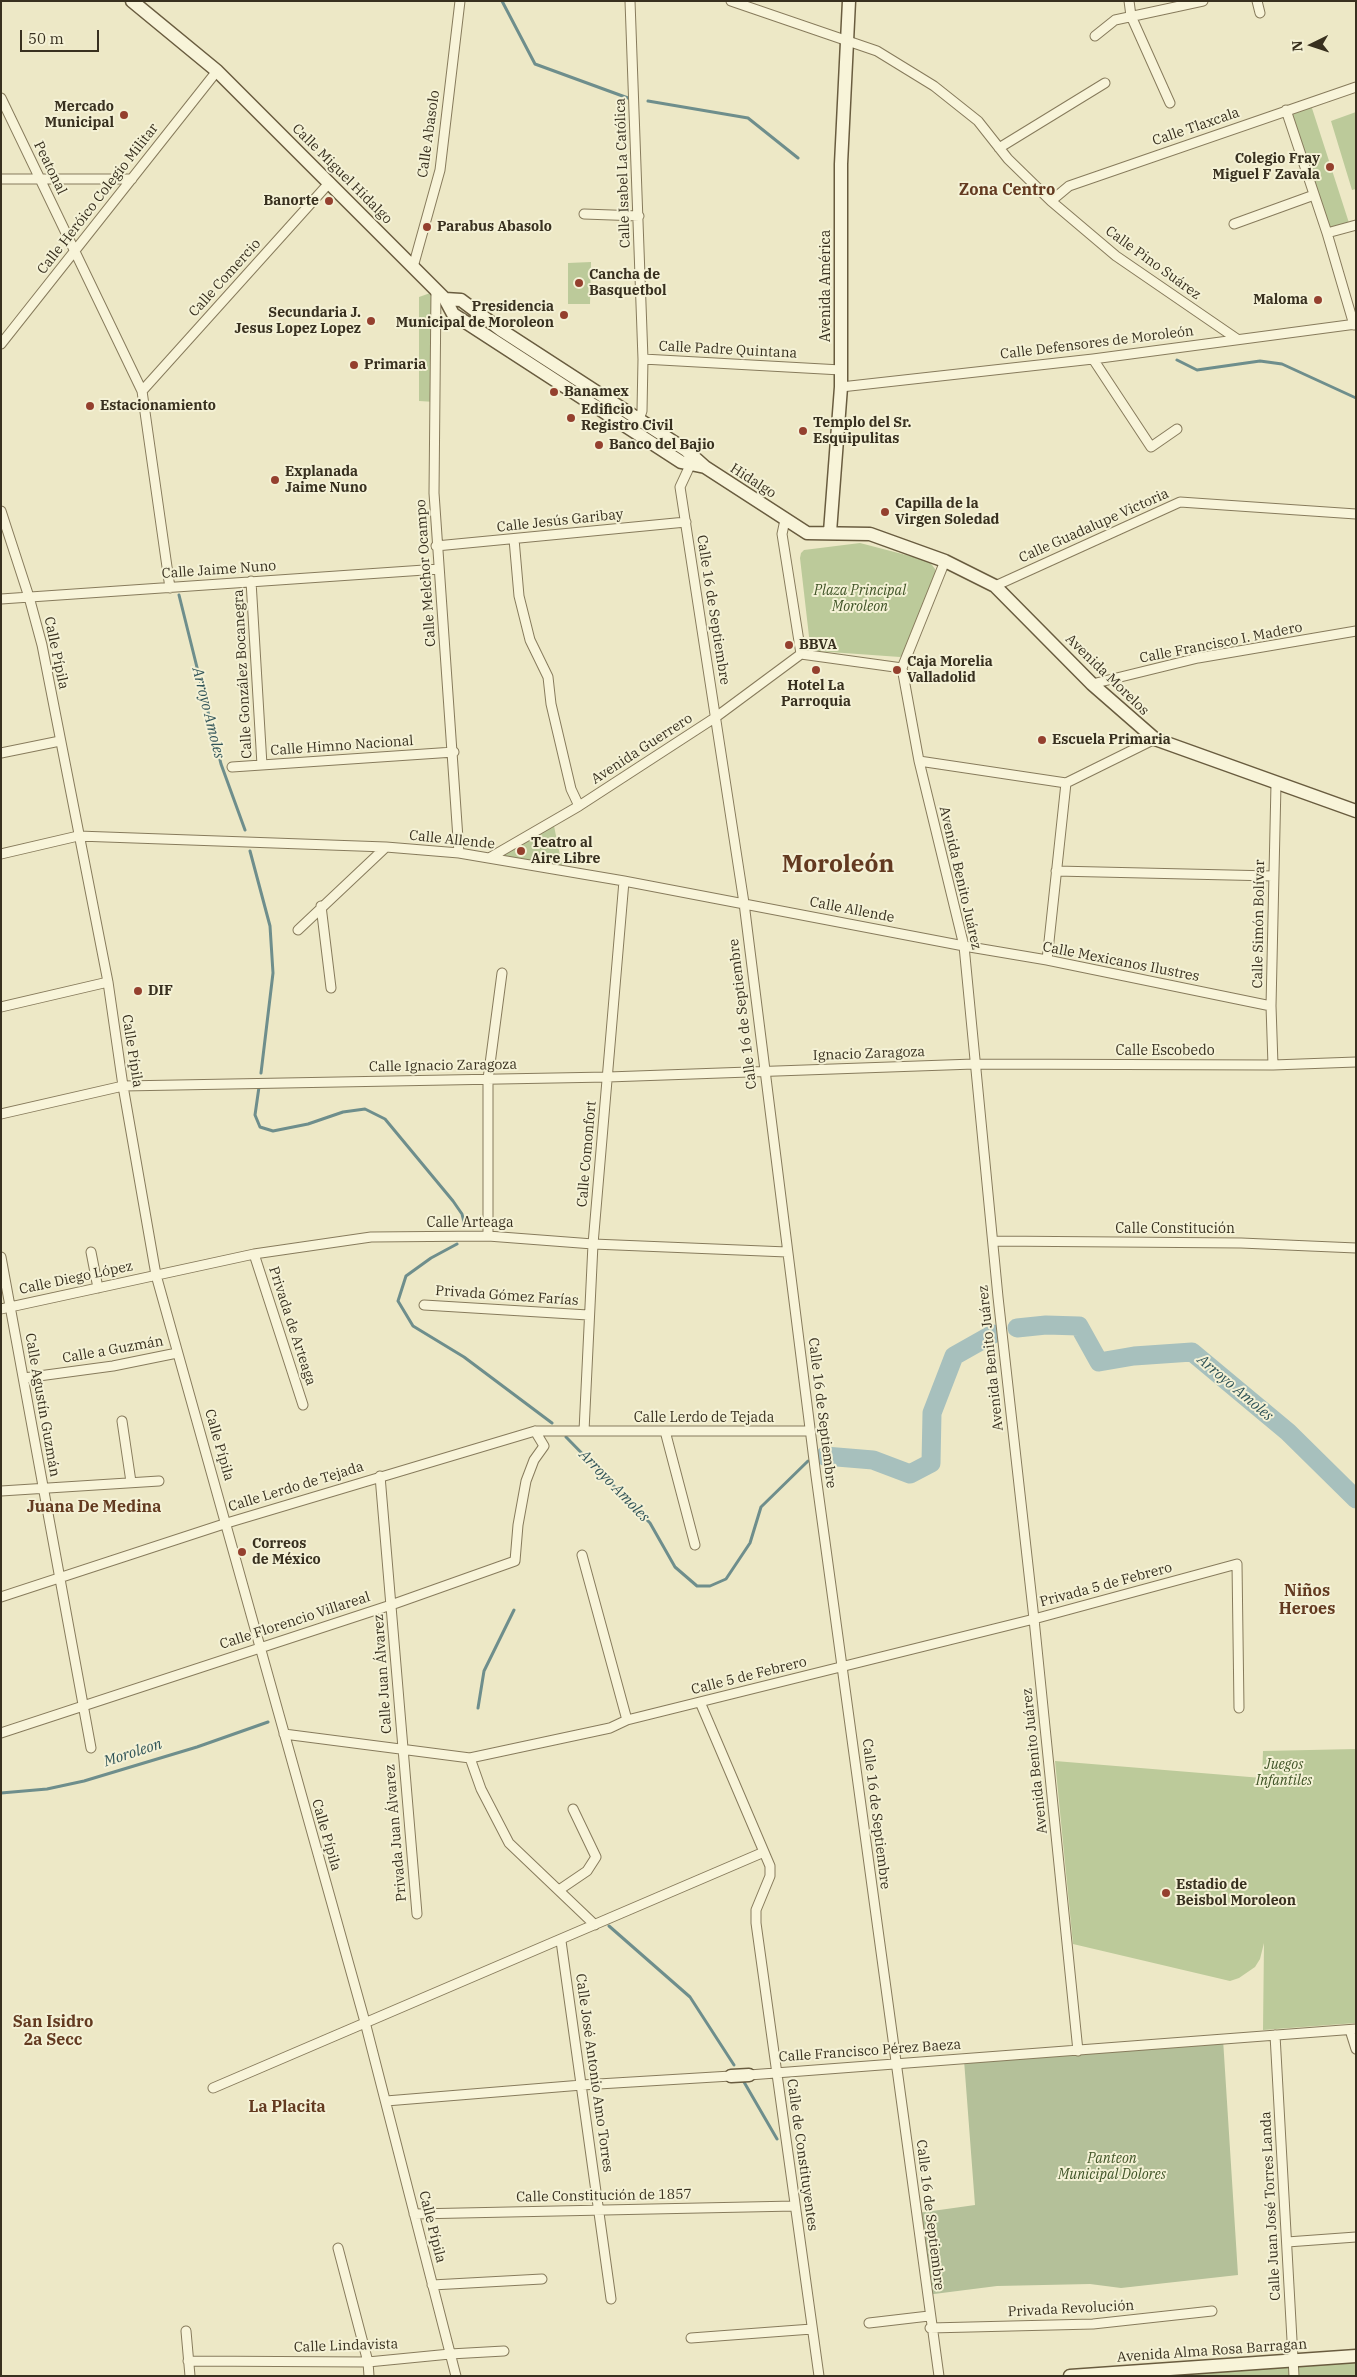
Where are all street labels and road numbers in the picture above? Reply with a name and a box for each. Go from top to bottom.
street label: Calle Abasolo [415,89,443,179]
street label: Calle Isabel La Católica [612,98,634,248]
street label: Calle Tlaxcala [1150,104,1242,150]
street label: Calle Heróico Colegio Militar [34,120,162,278]
street label: Calle Miguel Hidalgo [288,120,396,228]
street label: Peatonal [30,139,70,197]
street label: Calle Pino Suárez [1102,223,1204,303]
street label: Avenida América [818,230,834,342]
street label: Calle Comercio [186,236,264,320]
street label: Calle Defensores de Moroleón [999,323,1195,363]
street label: Calle Padre Quintana [658,338,798,362]
street label: Hidalgo [727,460,779,502]
street label: Calle Guadalupe Victoria [1016,485,1172,567]
street label: Calle Melchor Ocampo [412,499,440,647]
street label: Calle Jesús Garibay [496,506,624,536]
street label: Calle 16 de Septiembre [693,534,733,686]
street label: Calle Jaime Nuno [161,558,277,582]
street label: Calle González Bocanegra [230,589,256,759]
street label: Calle Pípila [40,615,72,691]
street label: Calle Francisco I. Madero [1138,619,1304,667]
street label: Avenida Morelos [1062,631,1152,719]
street label: Avenida Guerrero [588,710,696,788]
street label: Calle Himno Nacional [270,733,414,759]
street label: Avenida Benito Juárez [935,805,985,951]
street label: Calle Allende [408,827,496,853]
street label: Calle Simón Bolívar [1249,859,1269,989]
street label: Calle Allende [808,894,896,926]
street label: Calle 16 de Septiembre [725,938,761,1090]
street label: Calle Mexicanos Ilustres [1041,939,1201,985]
street label: Calle Pípila [118,1013,146,1089]
street label: Calle Escobedo [1115,1043,1215,1059]
street label: Ignacio Zaragoza [813,1044,925,1064]
street label: Calle Ignacio Zaragoza [369,1056,517,1076]
street label: Calle Comonfort [574,1100,600,1208]
street label: Calle Arteaga [426,1215,514,1231]
street label: Calle Constitución [1115,1221,1235,1237]
street label: Calle Diego López [18,1258,134,1298]
street label: Privada de Arteaga [265,1264,319,1388]
street label: Privada Gómez Farías [435,1283,579,1309]
street label: Avenida Benito Juárez [975,1284,1007,1432]
street label: Calle Agustín Guzmán [21,1332,63,1478]
street label: Calle a Guzmán [61,1333,165,1367]
street label: Calle 16 de Septiembre [804,1337,840,1489]
street label: Calle Pípila [201,1407,237,1483]
street label: Calle Lerdo de Tejada [634,1410,774,1426]
street label: Calle Lerdo de Tejada [226,1458,366,1516]
street label: Privada 5 de Febrero [1038,1559,1174,1611]
street label: Calle Florencio Villareal [218,1589,372,1653]
street label: Calle Juan Álvarez [370,1614,396,1734]
street label: Calle 5 de Febrero [689,1654,809,1698]
street label: Avenida Benito Juárez [1019,1687,1051,1835]
street label: Calle 16 de Septiembre [858,1738,894,1890]
street label: Privada Juan Álvarez [382,1764,410,1902]
street label: Calle Pípila [308,1797,344,1873]
street label: Calle José Antonio Amo Torres [572,1973,616,2173]
street label: Calle Francisco Pérez Baeza [778,2036,962,2066]
street label: Calle de Constituyentes [783,2078,821,2232]
street label: Calle Juan José Torres Landa [1258,2111,1284,2301]
street label: Calle 16 de Septiembre [912,2139,948,2291]
street label: Calle Constitución de 1857 [516,2186,692,2206]
street label: Calle Pípila [415,2189,449,2265]
street label: Privada Revolución [1007,2297,1135,2321]
street label: Calle Lindavista [293,2336,399,2356]
street label: Avenida Alma Rosa Barragan [1116,2336,1308,2366]

